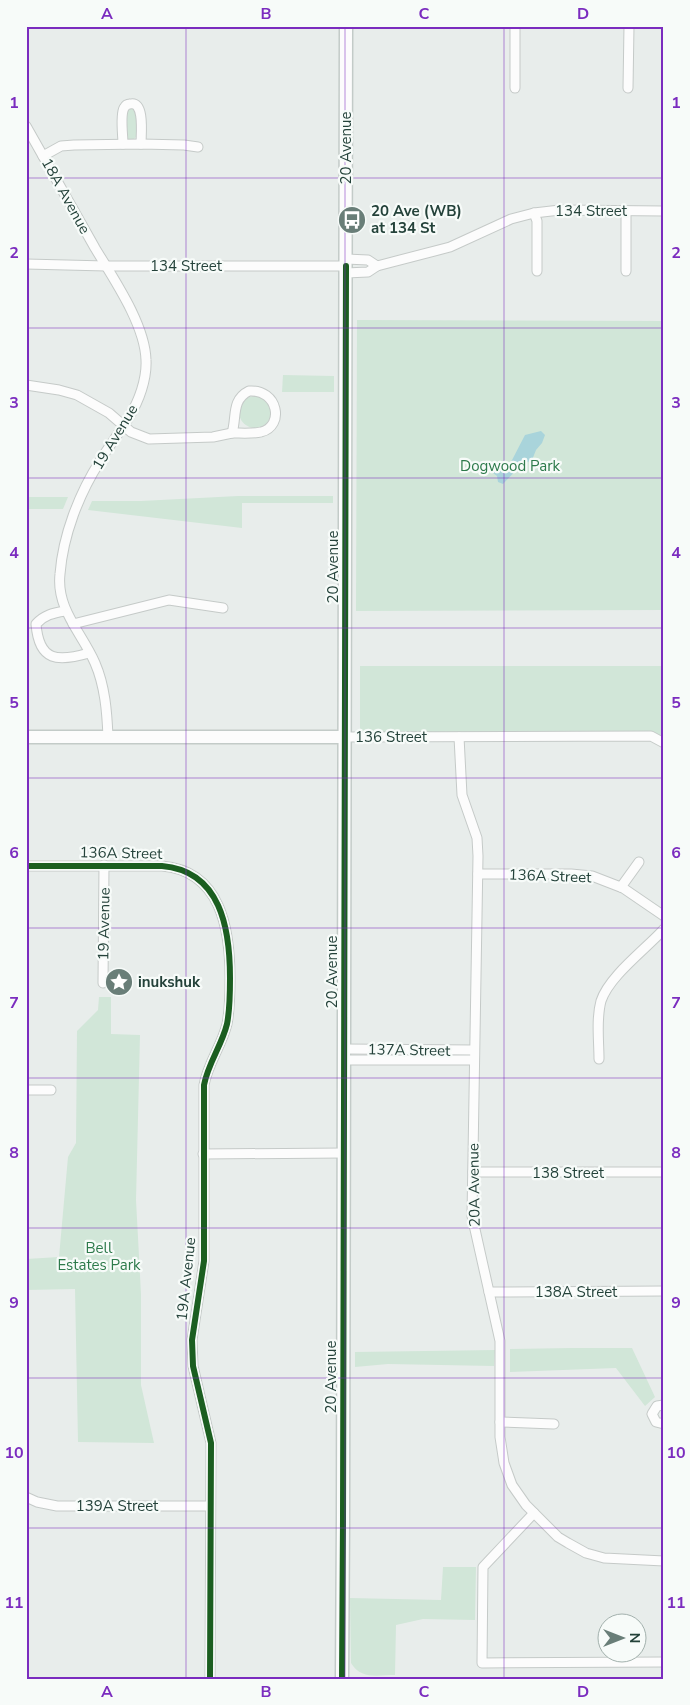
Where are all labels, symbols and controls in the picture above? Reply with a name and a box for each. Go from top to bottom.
text: A [101,3,113,25]
text: B [260,3,272,25]
text: C [419,3,430,25]
text: D [577,3,589,25]
text: 1 [9,92,19,114]
text: 1 [671,92,681,114]
street label: 20 Avenue [336,112,356,184]
street label: 18A Avenue [37,154,95,238]
place label: 20 Ave (WB) at 134 St [371,201,462,238]
street label: 134 Street [555,201,628,221]
bus stop icon: 20 Ave (WB) at 134 St [337,205,367,235]
text: 2 [9,242,19,264]
text: 2 [671,242,681,264]
street label: 134 Street [150,256,223,276]
text: 3 [9,392,19,414]
text: 3 [671,392,681,414]
street label: 19 Avenue [88,401,142,473]
park label: Dogwood Park [460,456,560,476]
street label: 20 Avenue [323,531,343,603]
text: 4 [9,542,19,564]
text: 4 [671,542,681,564]
text: 5 [9,692,19,714]
text: 5 [671,692,681,714]
street label: 136 Street [355,727,428,747]
text: 6 [9,842,19,864]
street label: 136A Street [79,842,163,864]
text: 6 [671,842,681,864]
street label: 136A Street [508,865,592,887]
street label: 19 Avenue [93,887,115,961]
street label: 20 Avenue [322,936,342,1008]
place icon: inukshuk [104,967,134,997]
place label: inukshuk [138,972,201,992]
text: 7 [9,992,19,1014]
text: 7 [671,992,681,1014]
street label: 137A Street [367,1039,451,1061]
text: 8 [9,1142,19,1164]
text: 8 [671,1142,681,1164]
street label: 20A Avenue [463,1143,485,1227]
street label: 138 Street [532,1163,605,1183]
street label: 19A Avenue [172,1236,200,1322]
park label: Bell Estates Park [57,1238,141,1275]
street label: 138A Street [535,1282,618,1302]
text: 9 [9,1292,19,1314]
text: 9 [671,1292,681,1314]
street label: 20 Avenue [321,1341,341,1413]
text: 10 [4,1442,24,1464]
text: 10 [666,1442,686,1464]
street label: 139A Street [76,1496,159,1516]
text: 11 [4,1592,24,1614]
text: 11 [666,1592,686,1614]
north arrow [598,1612,648,1662]
text: N [625,1633,644,1643]
text: A [101,1681,113,1703]
text: B [260,1681,272,1703]
text: C [419,1681,430,1703]
text: D [577,1681,589,1703]

